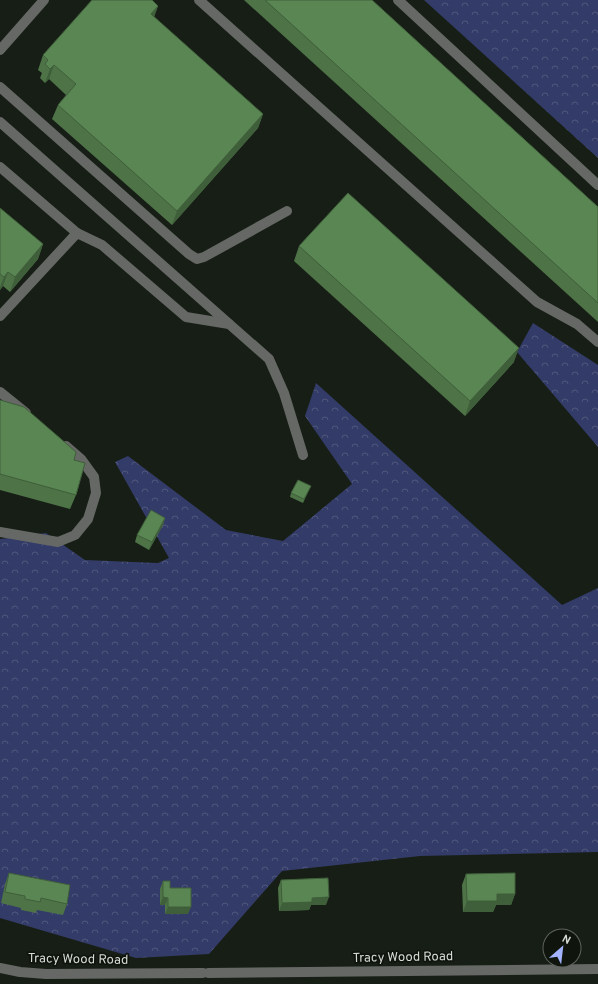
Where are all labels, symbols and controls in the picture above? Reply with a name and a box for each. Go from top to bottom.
north arrow [542,928,582,968]
text: N [559,932,573,948]
street label: Tracy Wood Road [353,949,453,967]
street label: Tracy Wood Road [28,951,128,969]

